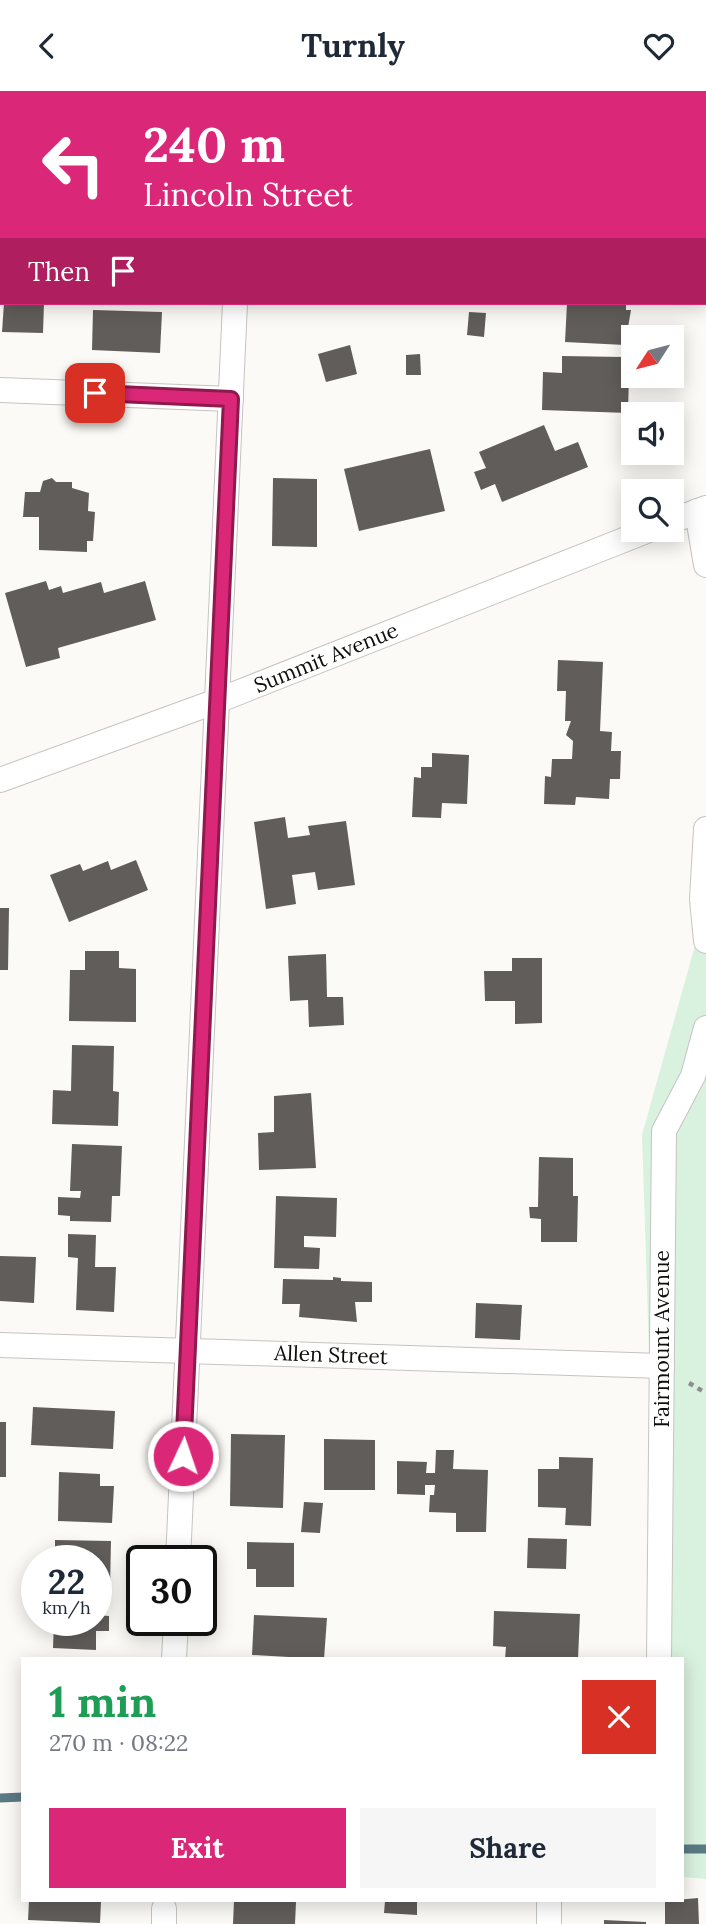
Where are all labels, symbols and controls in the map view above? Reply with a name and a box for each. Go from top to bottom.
text: Turnly [301,25,405,66]
icon: back [28,27,66,65]
icon: heart [640,27,678,65]
text: 240 m [143,113,285,175]
icon: left [28,119,119,210]
text: Lincoln Street [143,174,353,215]
icon: arrive [104,252,142,290]
text: Then [28,255,90,288]
north arrow [621,325,684,389]
map controls [621,325,684,542]
pin [65,363,125,423]
icon: arrive [76,374,114,412]
button: sound [621,402,684,465]
button: search [621,479,684,542]
street label: Summit Avenue [250,616,402,699]
street label: Fairmount Avenue [648,1250,675,1428]
street label: Allen Street [273,1339,389,1370]
position arrow [146,1419,220,1493]
speed limit sign: 30 [126,1545,217,1636]
text: 22 [48,1559,85,1604]
text: km/h [42,1596,91,1619]
text: 1 min [49,1675,156,1729]
button: close [582,1680,656,1754]
text: 270 m · 08:22 [49,1728,188,1757]
button: Exit [49,1808,346,1888]
button: Share [360,1808,656,1888]

